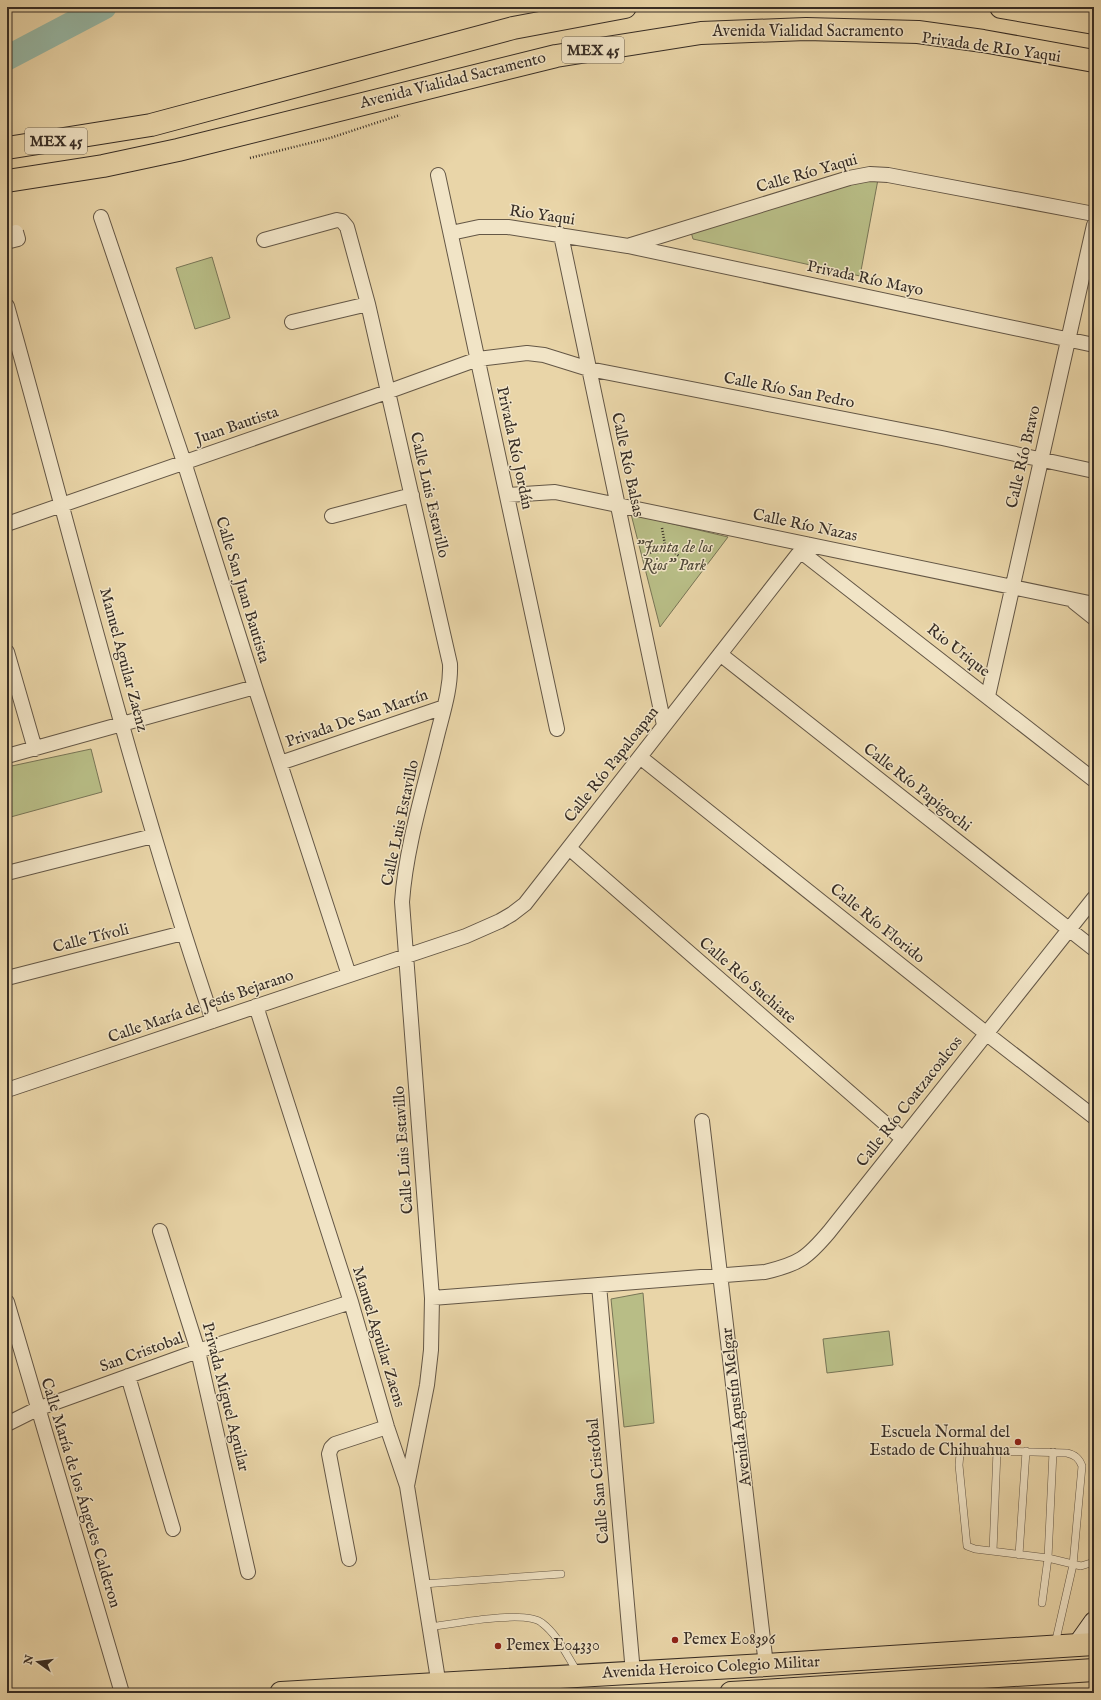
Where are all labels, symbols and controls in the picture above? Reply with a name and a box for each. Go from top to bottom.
street label: Avenida Vialidad Sacramento [711,22,904,42]
street label: Privada de RIo Yaqui [920,28,1062,68]
road number: MEX 45 [562,37,624,63]
street label: Avenida Vialidad Sacramento [357,48,549,114]
road number: MEX 45 [25,128,87,154]
street label: Calle Río Yaqui [754,150,860,198]
street label: Rio Yaqui [508,201,576,231]
street label: Privada Río Mayo [805,257,925,301]
street label: Calle Río San Pedro [722,369,856,414]
street label: Privada Río Jordán [491,385,537,512]
street label: Juan Bautista [191,402,281,450]
street label: Calle Río Bravo [1002,403,1046,510]
street label: Calle Río Balsas [606,411,648,519]
street label: Calle Luis Estavillo [405,430,453,560]
street label: Calle Río Nazas [751,505,860,547]
street label: Calle San Juan Bautista [210,514,274,666]
park label: "Junta de los Rios" Park [635,538,713,576]
street label: Manuel Aguilar Zaenz [94,586,152,734]
street label: Rio Urique [922,620,994,682]
street label: Privada De San Martín [283,685,431,753]
street label: Calle Río Papaloapan [560,703,664,827]
street label: Calle Río Papigochi [859,739,975,837]
street label: Calle Luis Estavillo [378,758,424,888]
street label: Calle Río Florido [825,880,929,969]
street label: Calle Tívoli [51,920,131,958]
street label: Calle Río Suchiate [694,933,800,1029]
street label: Calle María de Jesús Bejarano [106,966,297,1048]
street label: Calle Río Coatzacoalcos [853,1032,968,1172]
street label: Calle Luis Estavillo [390,1085,418,1215]
street label: Manuel Aguilar Zaens [347,1264,409,1410]
street label: Privada Miguel Aguilar [197,1320,253,1474]
street label: Avenida Agustín Melgar [717,1326,757,1489]
street label: San Cristobal [97,1328,187,1377]
street label: Calle María de los Ángeles Calderon [35,1375,127,1611]
street label: Calle San Cristóbal [583,1417,614,1545]
place label: Escuela Normal del Estado de Chihuahua [869,1423,1011,1461]
marker: Escuela Normal del Estado de Chihuahua [1013,1437,1023,1447]
place label: Pemex E08396 [683,1630,775,1650]
marker: Pemex E08396 [670,1635,680,1645]
place label: Pemex E04330 [506,1636,600,1656]
marker: Pemex E04330 [493,1641,503,1651]
north arrow [18,1642,58,1682]
street label: Avenida Heroico Colegio Militar [601,1652,820,1684]
text: N [21,1653,37,1667]

